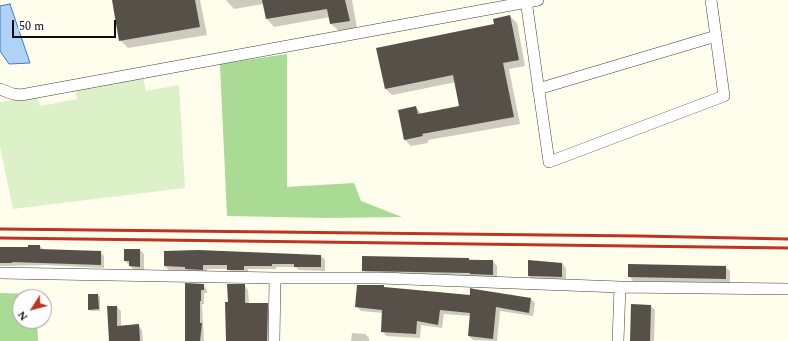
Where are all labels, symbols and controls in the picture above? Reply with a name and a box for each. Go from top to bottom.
scale bar [14,12,118,38]
text: 50 m [19,17,44,36]
north arrow [12,289,52,329]
text: N [13,307,32,324]

